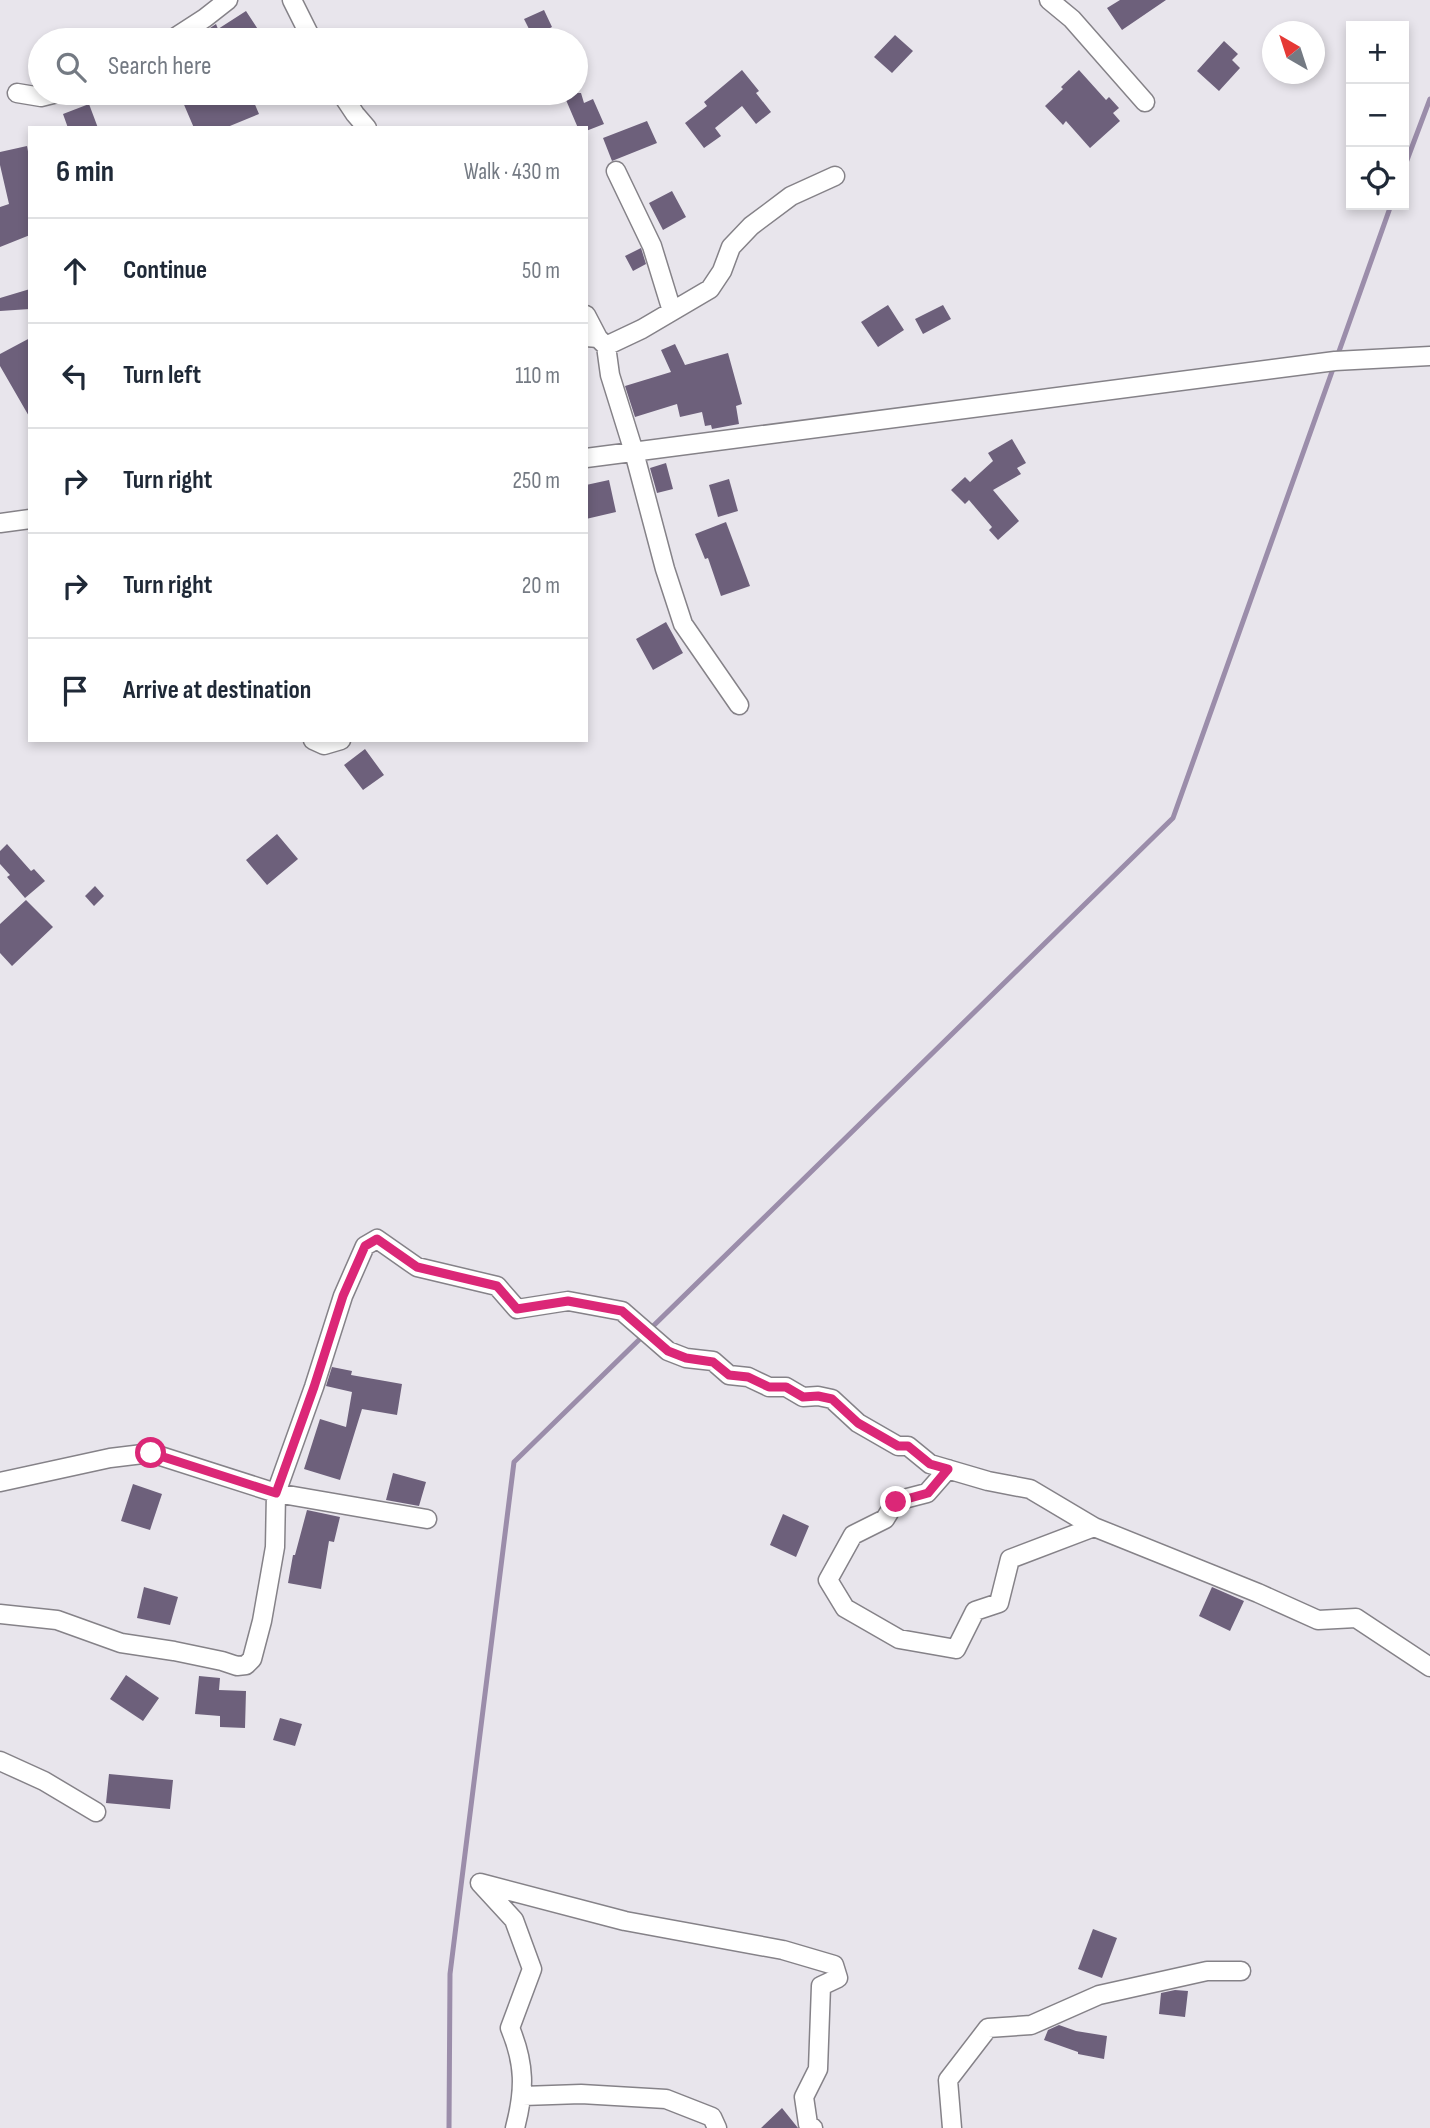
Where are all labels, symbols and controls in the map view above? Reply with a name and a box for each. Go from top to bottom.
north arrow [1262,21,1325,84]
map controls [1346,21,1409,210]
button: + [1346,21,1409,84]
search box [28,28,588,105]
icon: search [52,48,90,86]
text: Search here [108,51,211,82]
button: − [1346,84,1409,147]
button: locate [1346,147,1409,210]
text: 6 min [56,154,114,190]
text: Walk · 430 m [464,158,560,186]
icon: ahead [56,252,94,290]
text: Continue [123,255,207,286]
text: 50 m [522,257,560,285]
icon: left [56,357,94,395]
text: Turn left [123,360,201,391]
text: 110 m [515,362,560,390]
icon: right [56,462,94,500]
text: Turn right [123,465,212,496]
text: 250 m [513,467,560,495]
icon: right [56,567,94,605]
text: Turn right [123,570,212,601]
text: 20 m [522,572,560,600]
icon: arrive [56,672,94,710]
text: Arrive at destination [123,675,311,706]
route start [135,1437,166,1468]
route end [880,1486,911,1517]

